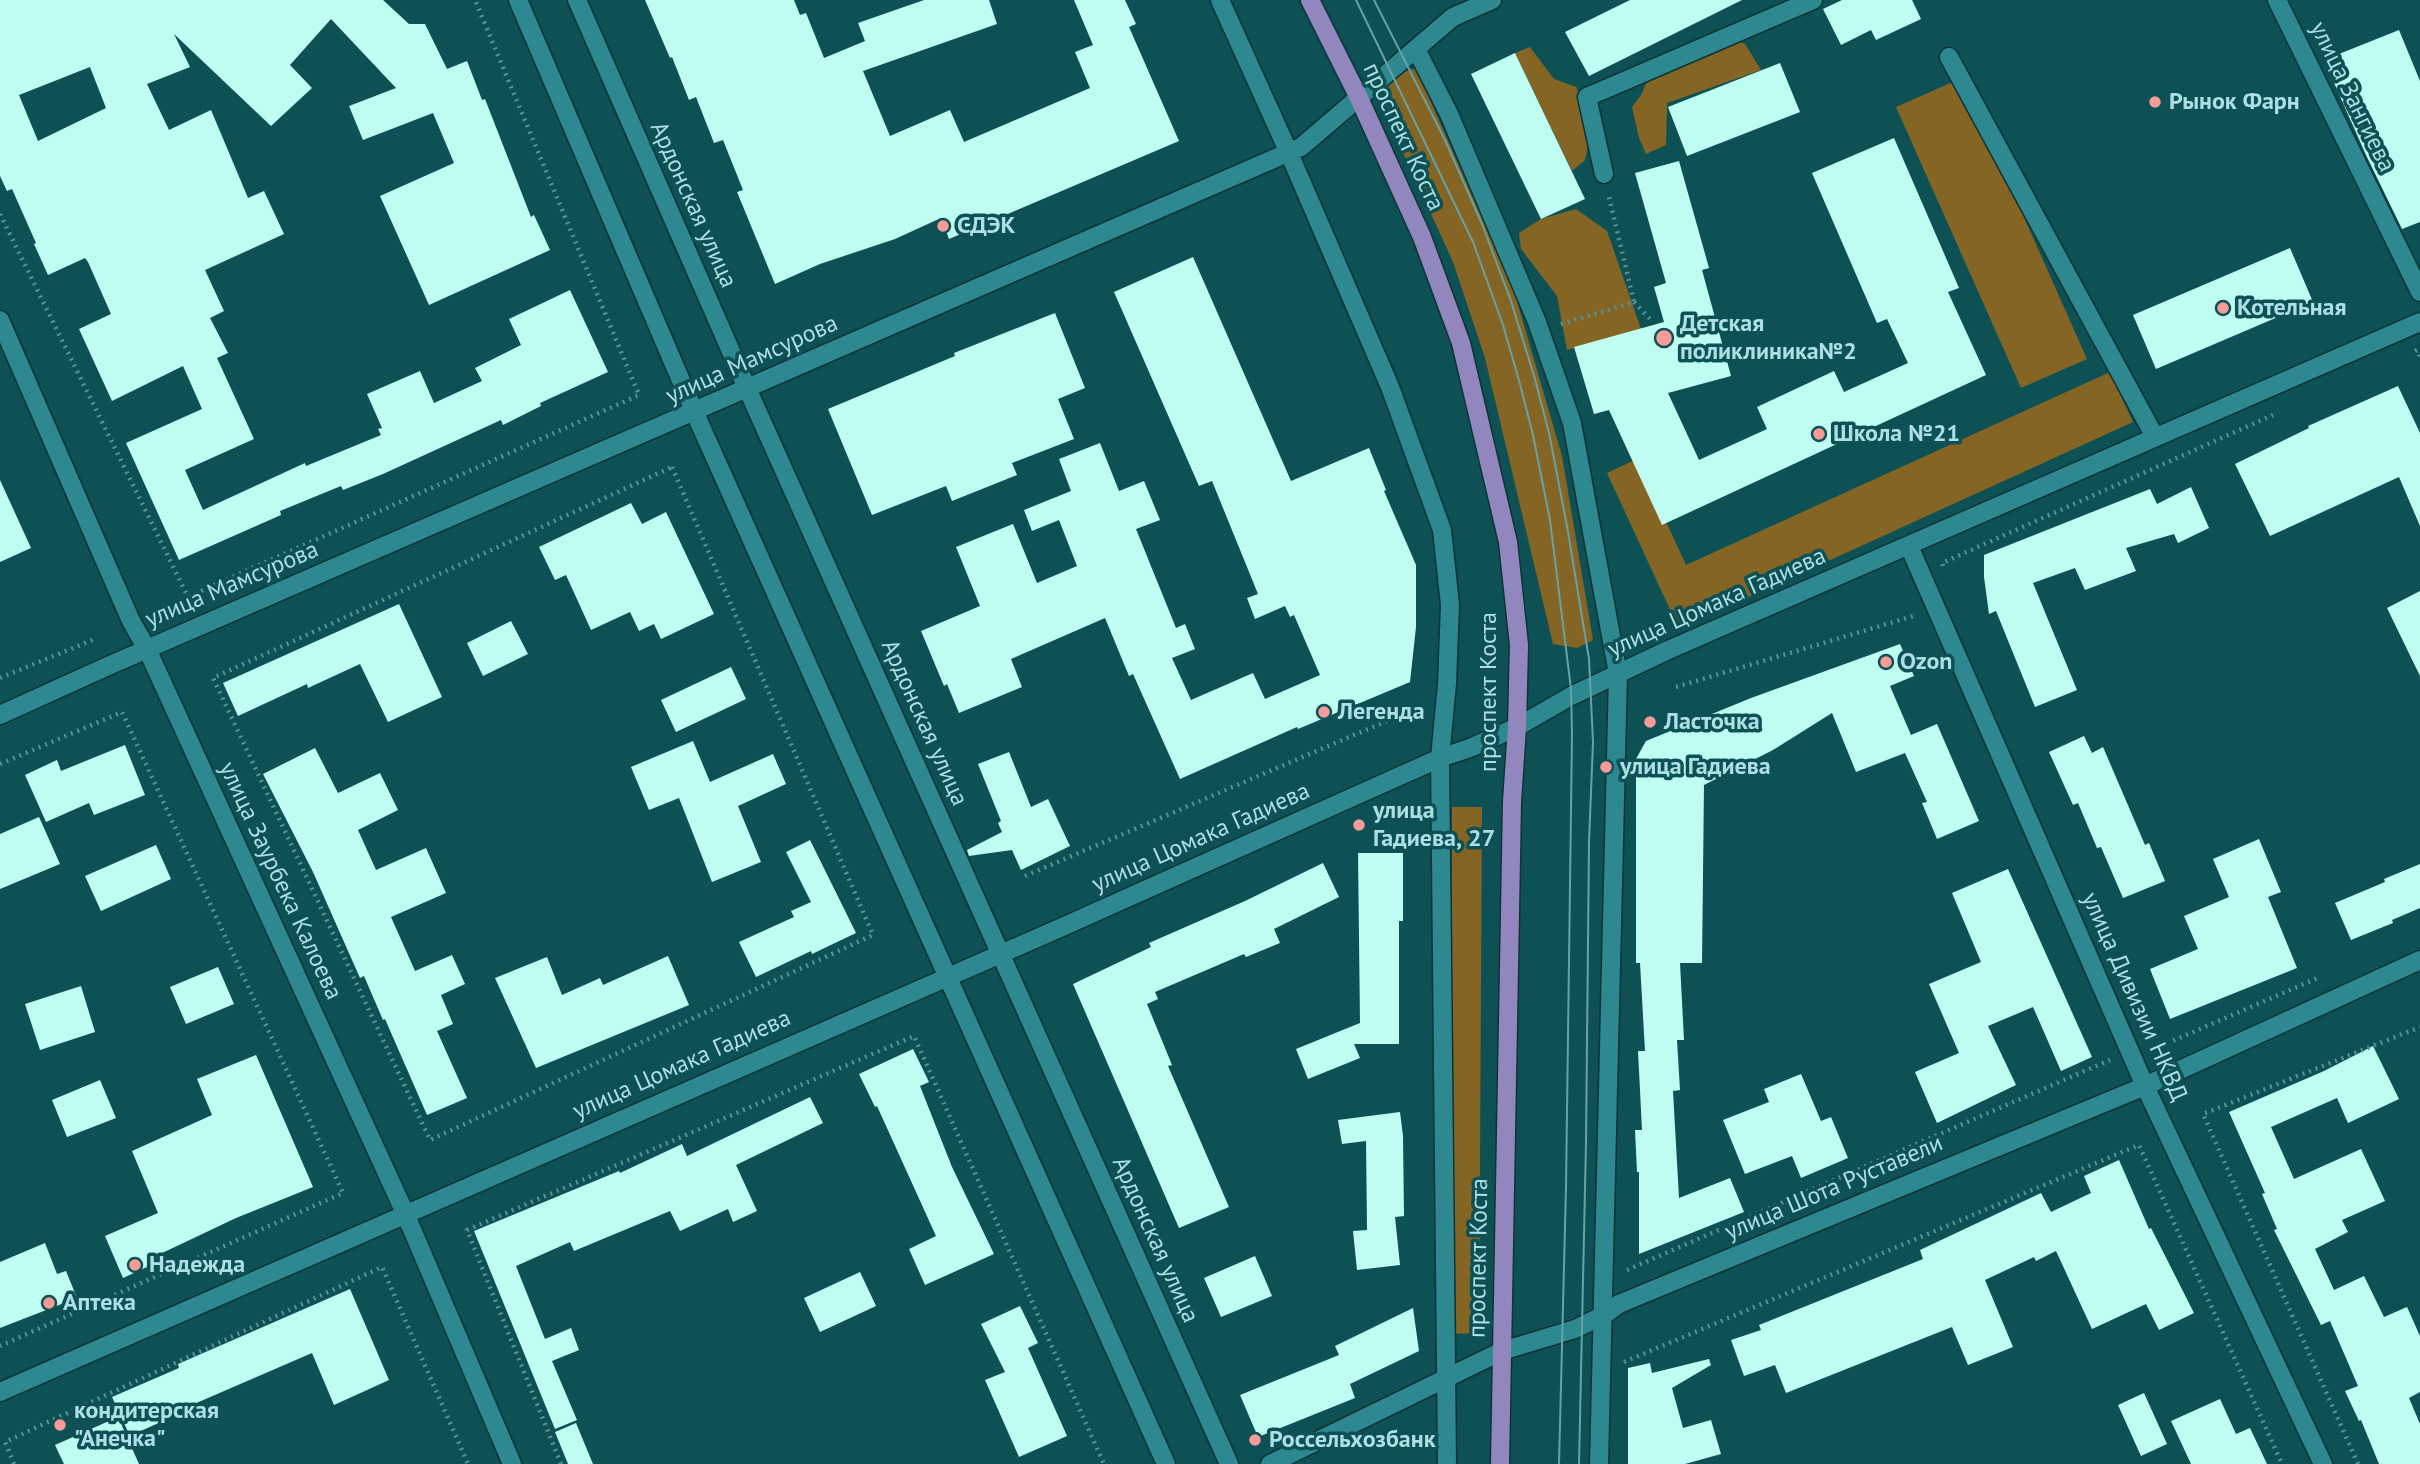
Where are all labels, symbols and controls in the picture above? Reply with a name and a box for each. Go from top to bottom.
street label: улица Зангиева [2303,17,2401,177]
street label: проспект Коста [1356,58,1450,216]
place label: Рынок Фарн [2169,88,2300,116]
marker: Рынок Фарн [2147,94,2163,110]
street label: Ардонская улица [643,117,743,293]
place label: СДЭК [957,212,1015,240]
marker: СДЭК [935,218,951,234]
place label: Котельная [2237,294,2347,322]
marker: Котельная [2215,300,2231,316]
street label: улица Мамсурова [662,309,842,411]
place label: Детская поликлиника№2 [1680,310,1857,366]
marker: Детская поликлиника№2 [1654,328,1674,348]
place label: Школа №21 [1833,420,1960,448]
marker: Школа №21 [1811,426,1827,442]
street label: улица Мамсурова [141,536,323,634]
street label: улица Цомака Гадиева [1604,542,1830,664]
street label: проспект Коста [1475,612,1503,772]
street label: Ардонская улица [874,635,974,811]
place label: Ozon [1900,648,1952,676]
marker: Ozon [1878,654,1894,670]
place label: Легенда [1338,698,1425,726]
marker: Легенда [1316,704,1332,720]
place label: Ласточка [1664,708,1760,736]
marker: Ласточка [1642,714,1658,730]
place label: улица Гадиева [1620,753,1771,781]
street label: улица Заурбека Калоева [212,758,348,1004]
marker: улица Гадиева [1598,759,1614,775]
street label: улица Цомака Гадиева [1088,777,1314,899]
place label: улица Гадиева, 27 [1373,797,1495,853]
marker: улица Гадиева, 27 [1351,817,1367,833]
street label: улица Дивизии НКВД [2075,888,2193,1106]
street label: улица Цомака Гадиева [569,1004,795,1126]
street label: улица Шота Руставели [1721,1129,1947,1247]
street label: Ардонская улица [1105,1152,1205,1328]
street label: проспект Коста [1463,1178,1495,1338]
place label: Надежда [149,1251,245,1279]
marker: Надежда [127,1257,143,1273]
place label: Аптека [63,1289,136,1317]
marker: Аптека [41,1295,57,1311]
place label: кондитерская "Анечка" [74,1397,219,1453]
marker: кондитерская "Анечка" [52,1417,68,1433]
place label: Россельхозбанк [1269,1426,1435,1454]
marker: Россельхозбанк [1247,1432,1263,1448]

